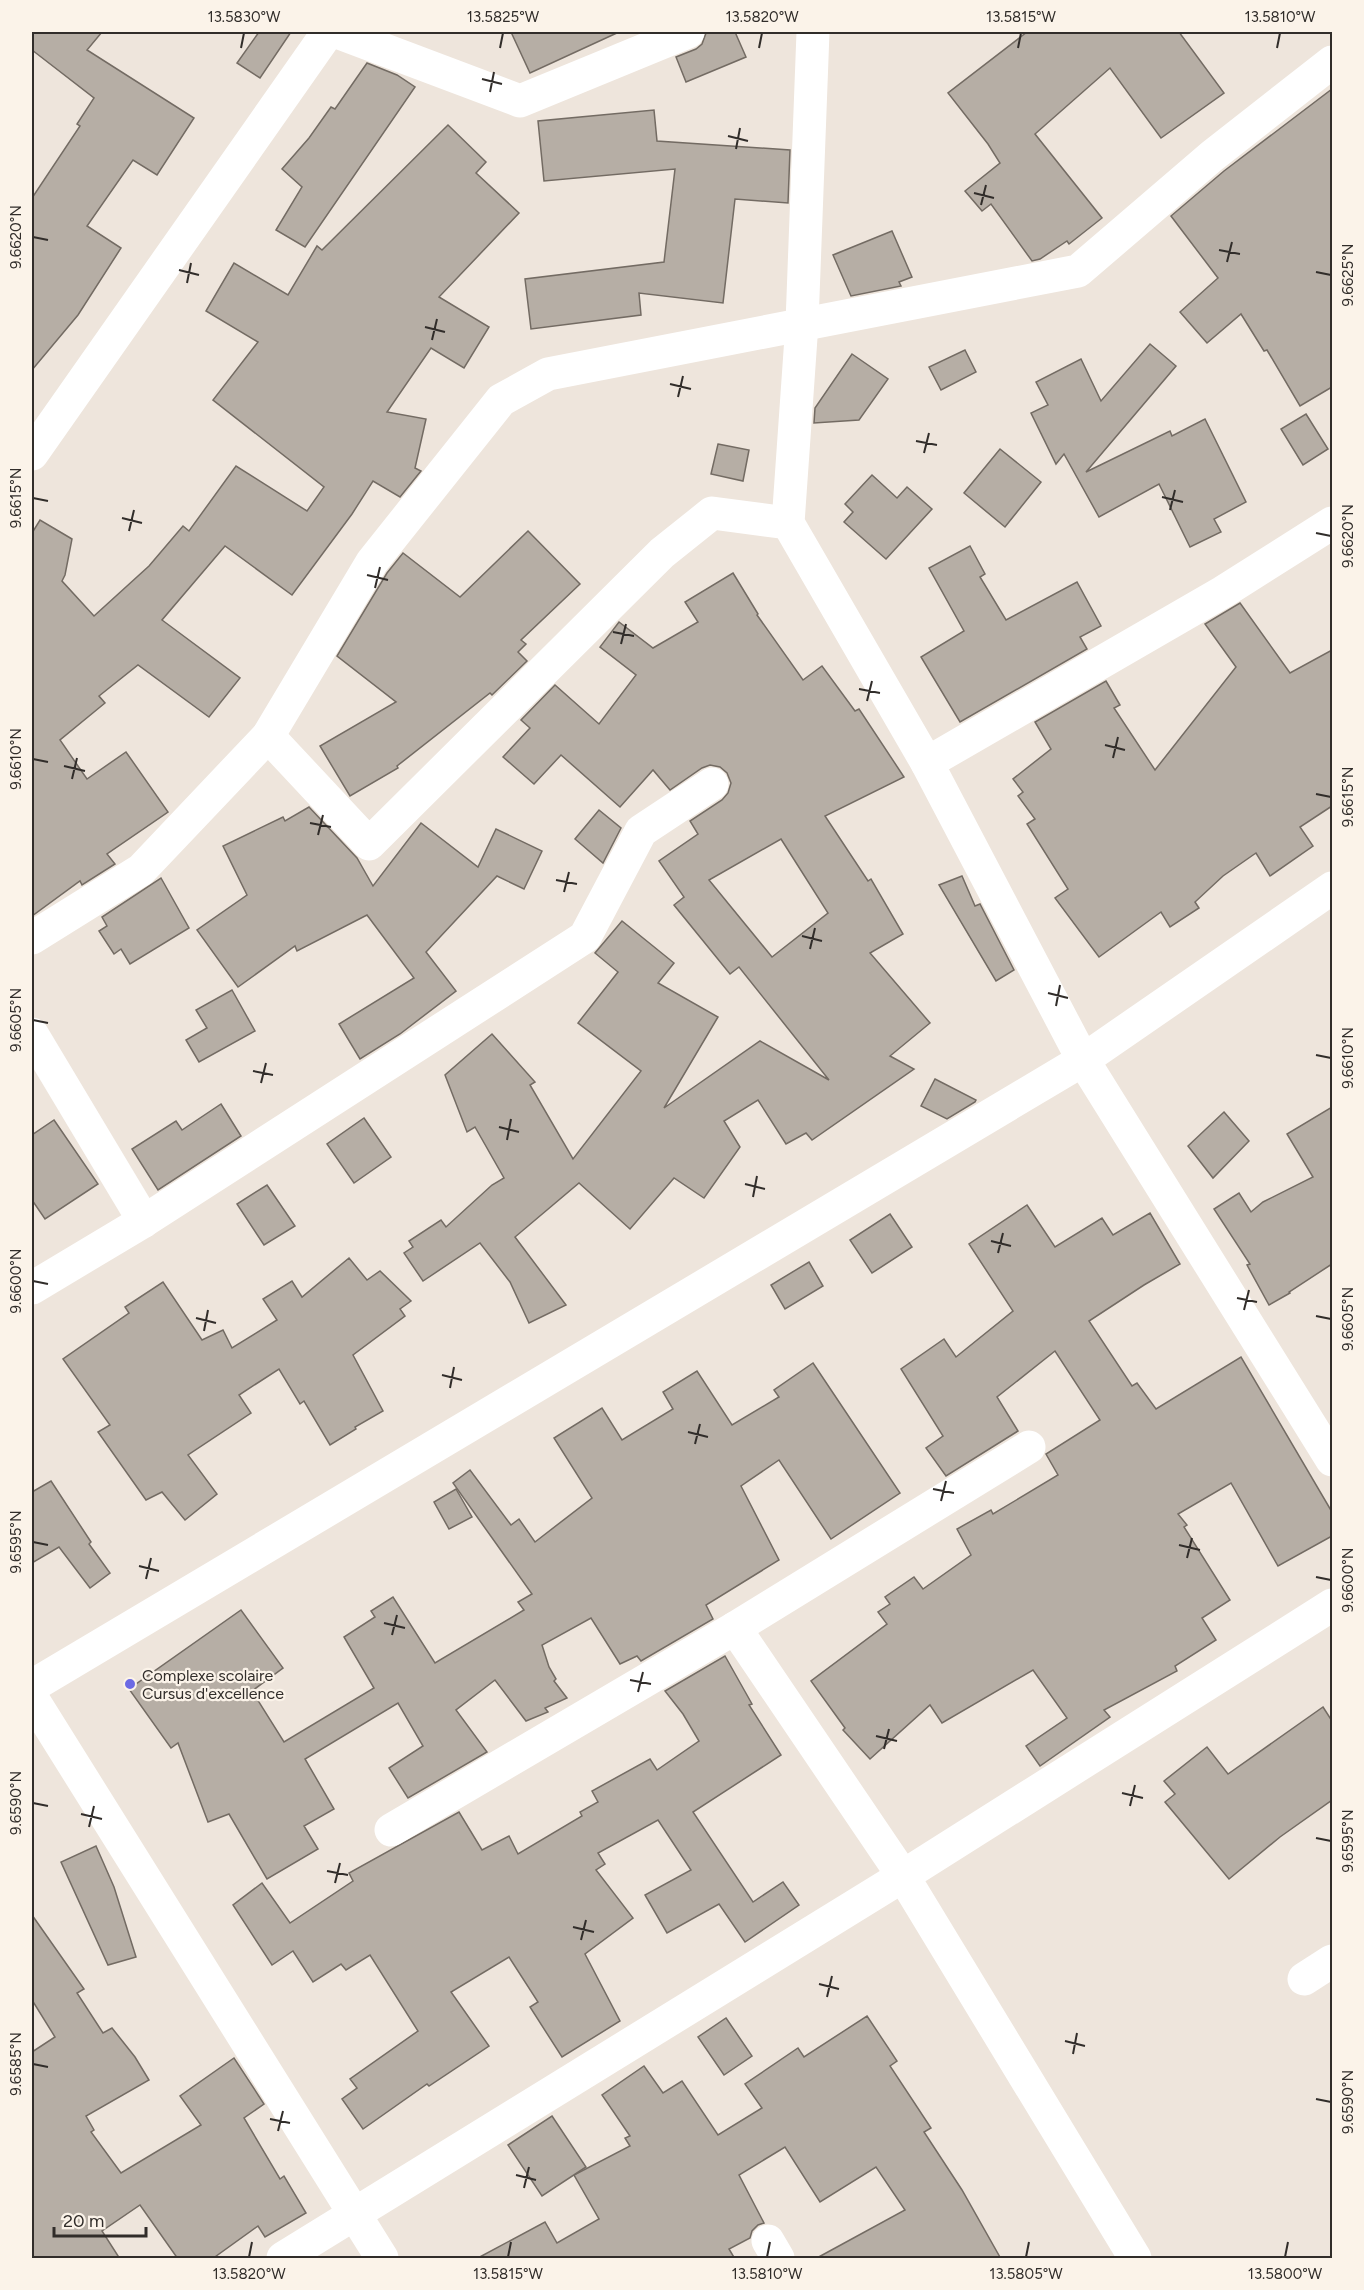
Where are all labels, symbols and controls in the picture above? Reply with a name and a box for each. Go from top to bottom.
text: 13.5830°W [207,8,281,26]
text: 13.5825°W [467,8,540,26]
text: 13.5820°W [725,8,799,26]
text: 13.5815°W [986,8,1057,26]
text: 13.5810°W [1244,8,1316,26]
text: 9.6620°N [7,205,25,269]
text: 9.6625°N [1339,244,1357,306]
text: 9.6615°N [7,468,25,528]
text: 9.6620°N [1339,504,1357,568]
text: 9.6610°N [7,728,25,790]
text: 9.6615°N [1339,767,1357,827]
text: 9.6605°N [7,988,25,1052]
text: 9.6610°N [1339,1027,1357,1089]
text: 9.6600°N [7,1249,25,1313]
text: 9.6605°N [1339,1287,1357,1351]
text: 9.6595°N [7,1511,25,1574]
text: 9.6600°N [1339,1548,1357,1612]
place label: Complexe scolaire Cursus d'excellence [142,1666,284,1703]
marker: Complexe scolaire Cursus d'excellence [123,1677,137,1691]
text: 9.6590°N [7,1771,25,1835]
text: 9.6595°N [1339,1810,1357,1873]
text: 9.6585°N [7,2032,25,2096]
text: 9.6590°N [1339,2070,1357,2134]
scale bar [54,2200,146,2238]
text: 20 m [63,2210,104,2232]
text: 13.5820°W [212,2265,286,2283]
text: 13.5815°W [473,2265,544,2283]
text: 13.5810°W [731,2265,803,2283]
text: 13.5805°W [989,2265,1063,2283]
text: 13.5800°W [1248,2265,1323,2283]

